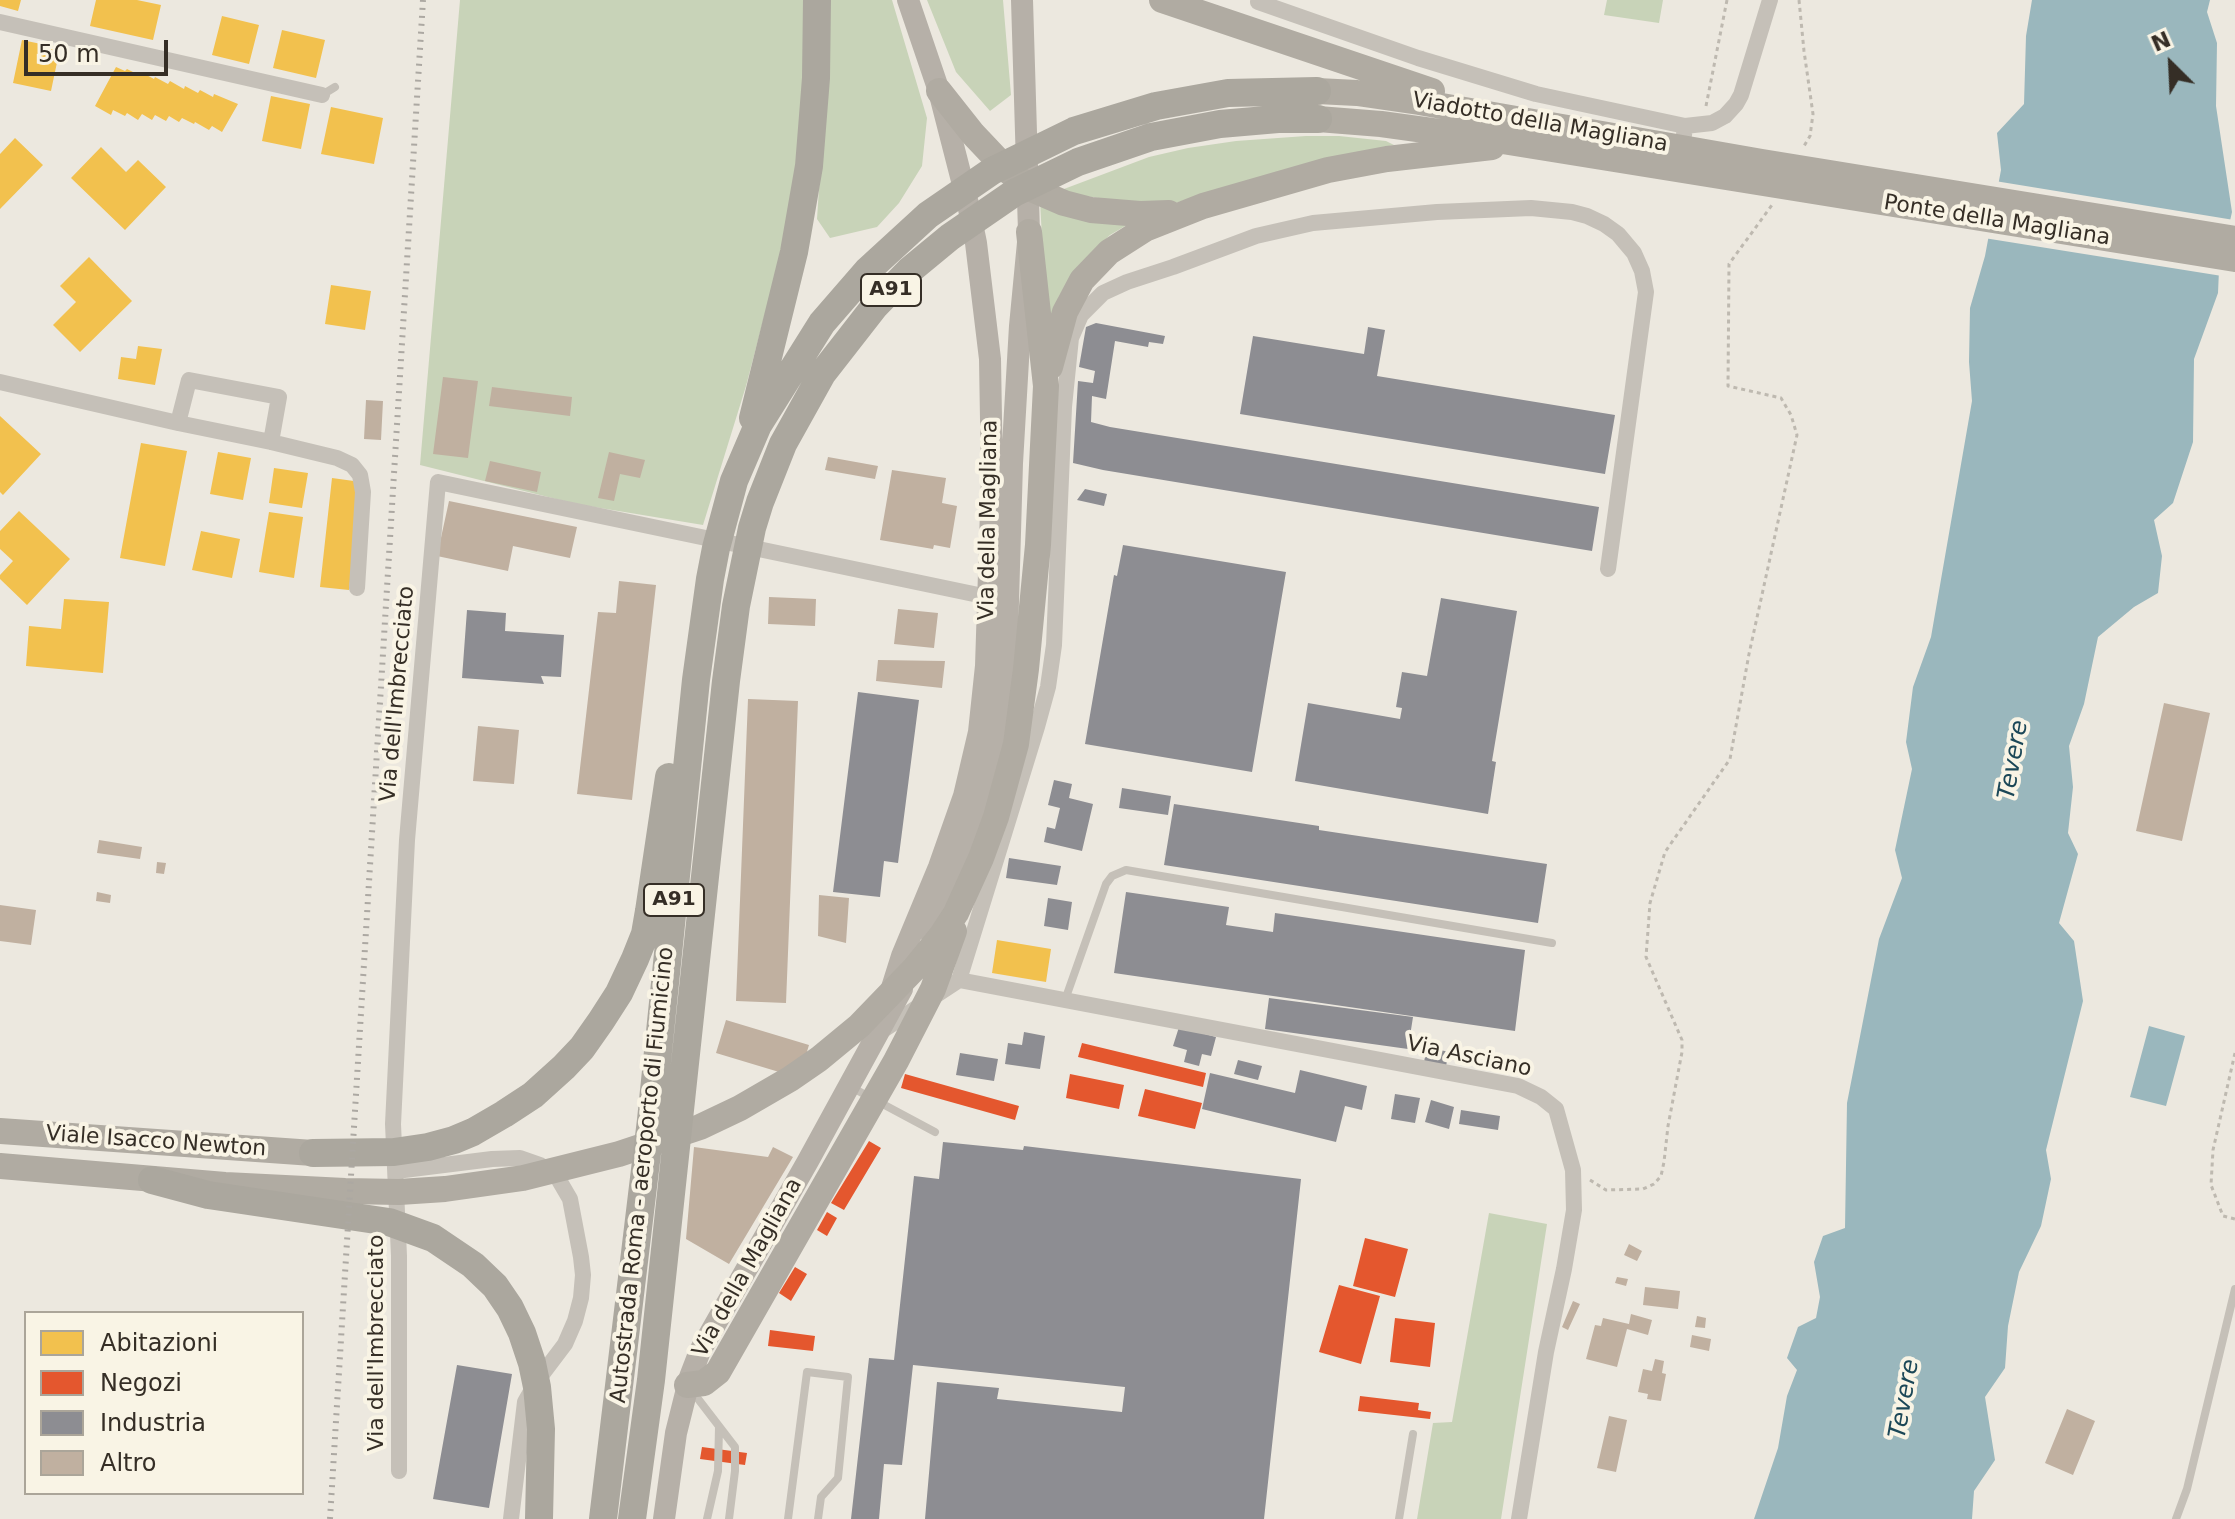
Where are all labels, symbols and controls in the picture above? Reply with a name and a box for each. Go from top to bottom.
scale bar [28,24,172,74]
north arrow [2131,24,2211,104]
text: N [2148,26,2175,57]
text: 50 m [38,40,100,68]
street label: Viadotto della Magliana [1410,88,1670,158]
street label: Ponte della Magliana [1882,190,2112,252]
road number: A91 [861,274,921,306]
street label: Via della Magliana [974,419,1004,621]
street label: Via dell'Imbrecciato [375,585,421,803]
water label: Tevere [1993,718,2035,802]
road number: A91 [644,884,704,916]
street label: Autostrada Roma - aeroporto di Fiumicino [606,946,680,1404]
street label: Via Asciano [1404,1031,1534,1083]
street label: Viale Isacco Newton [45,1121,267,1163]
street label: Via della Magliana [688,1174,808,1362]
street label: Via dell'Imbrecciato [364,1235,390,1451]
legend [24,1311,304,1495]
text: Abitazioni [100,1329,218,1357]
water label: Tevere [1884,1357,1926,1441]
text: Negozi [100,1369,182,1397]
text: Industria [100,1409,206,1437]
text: Altro [100,1449,157,1477]

